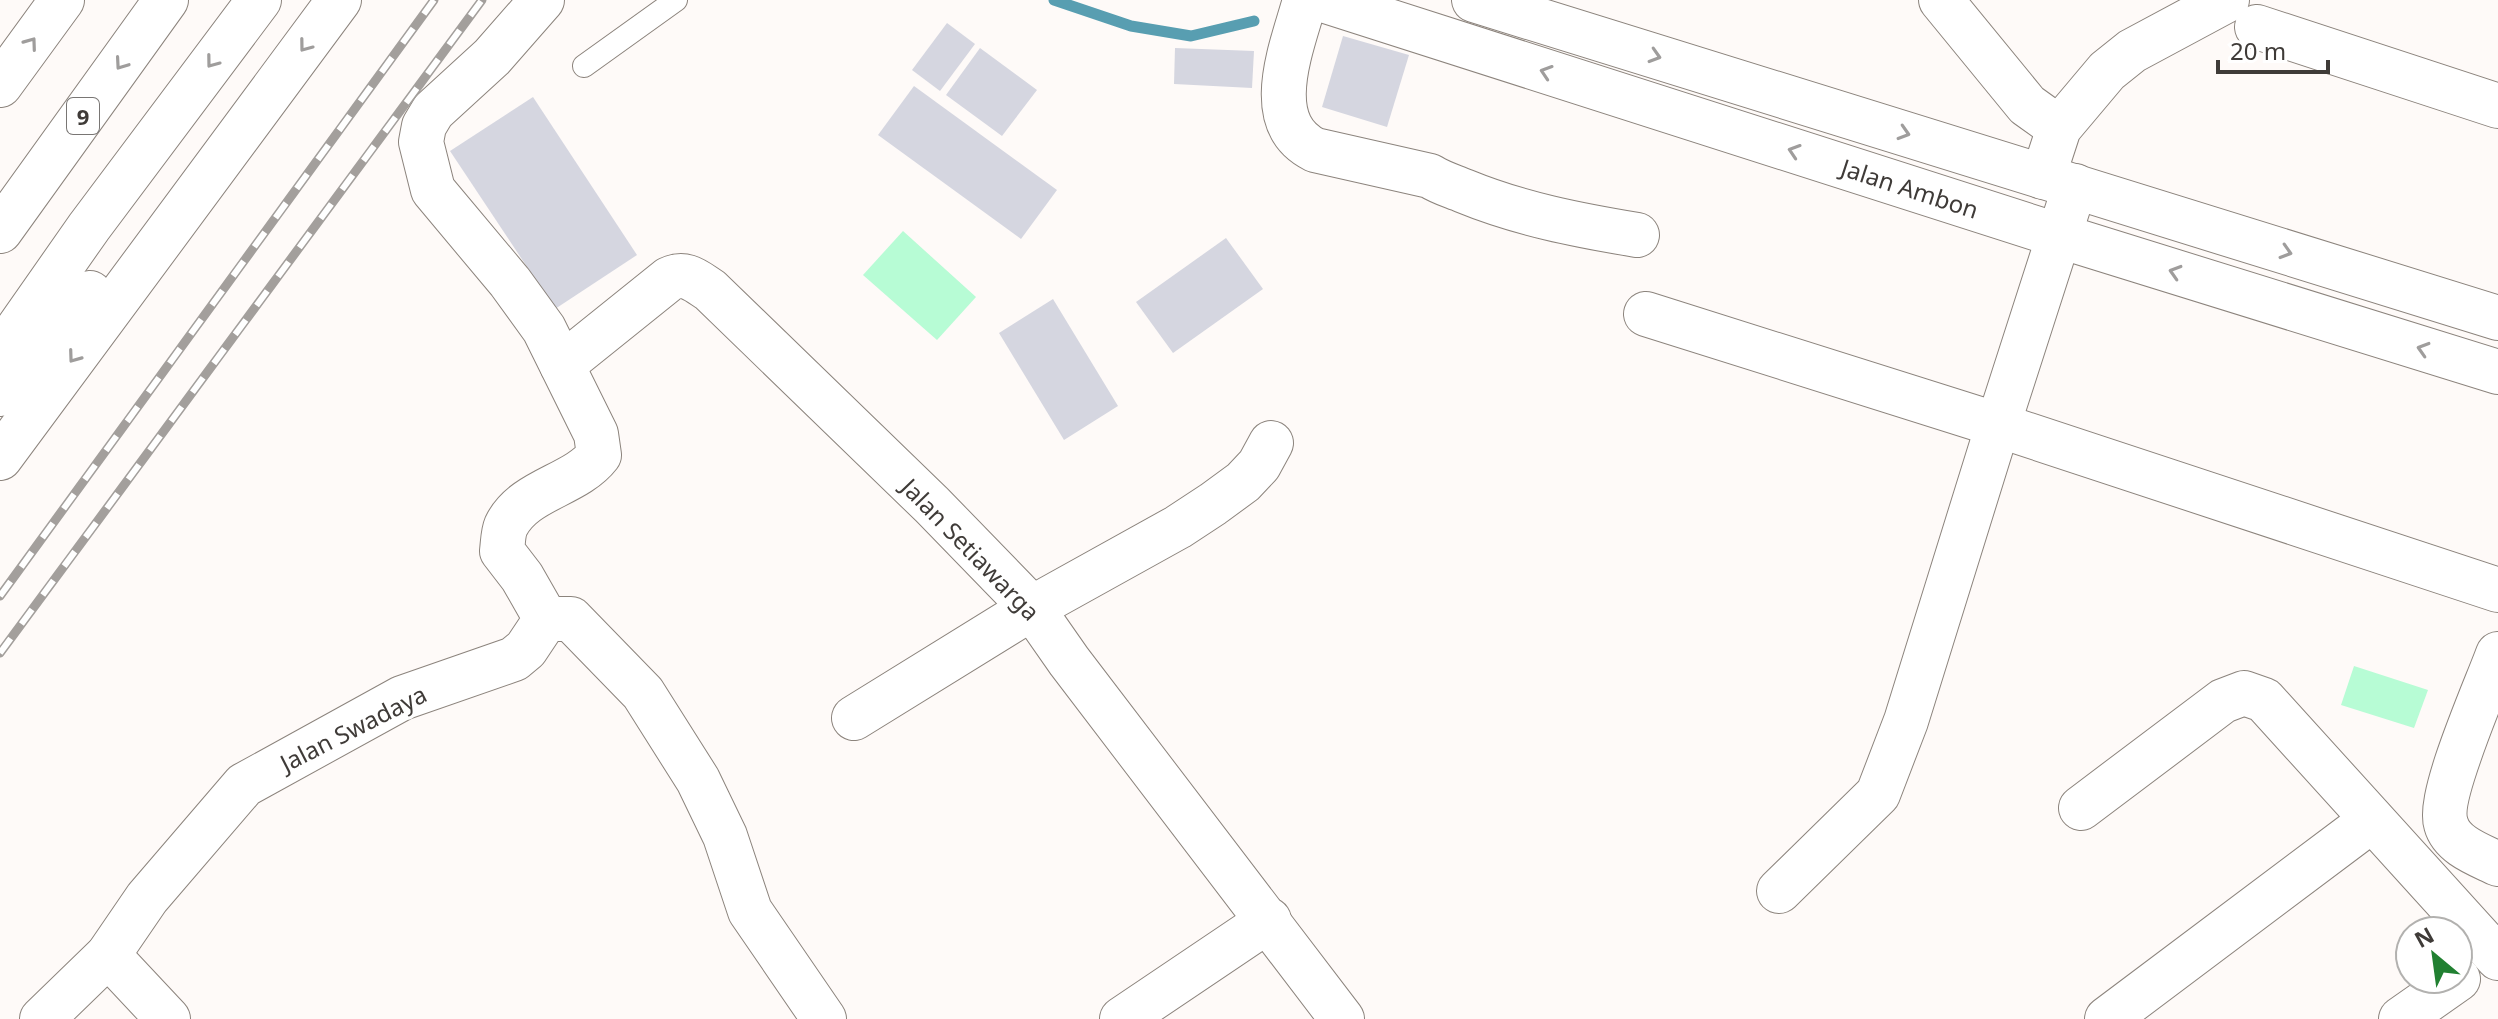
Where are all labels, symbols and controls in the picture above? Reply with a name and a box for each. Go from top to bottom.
scale bar [2218,24,2328,74]
text: 20 m [2230,34,2286,67]
one-way arrow [21,37,36,51]
one-way arrow [300,37,314,52]
one-way arrow [1648,47,1662,63]
one-way arrow [208,54,222,68]
one-way arrow [116,55,130,69]
one-way arrow [1540,65,1554,81]
road number: 9 [67,98,99,134]
one-way arrow [1896,124,1910,140]
one-way arrow [1787,144,1801,160]
street label: Jalan Ambon [1835,150,1983,226]
one-way arrow [2278,243,2292,259]
one-way arrow [2169,265,2182,281]
one-way arrow [2417,342,2431,358]
one-way arrow [70,349,84,363]
street label: Jalan Setiawarga [893,469,1047,627]
street label: Jalan Swadaya [272,677,432,780]
north arrow [2394,915,2474,995]
text: N [2409,919,2439,954]

